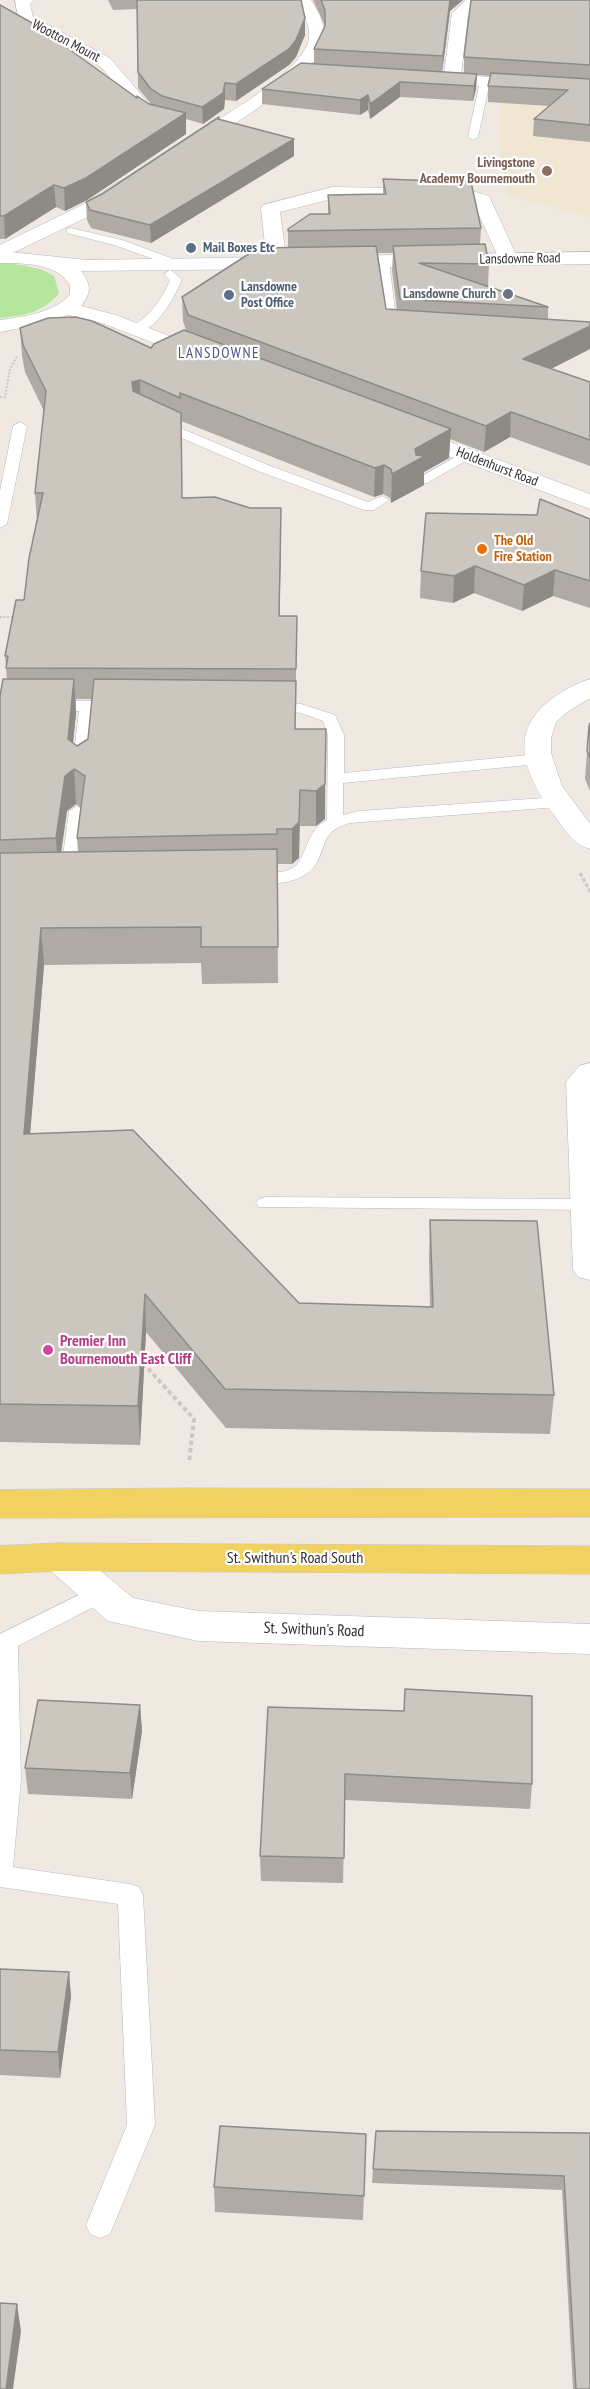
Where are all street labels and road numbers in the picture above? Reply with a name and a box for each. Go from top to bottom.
street label: Wootton Mount [29,16,103,66]
street label: Lansdowne Road [479,250,561,268]
street label: Holdenhurst Road [454,444,540,490]
street label: St. Swithun's Road South [227,1548,363,1568]
street label: St. Swithun's Road [263,1619,365,1641]

